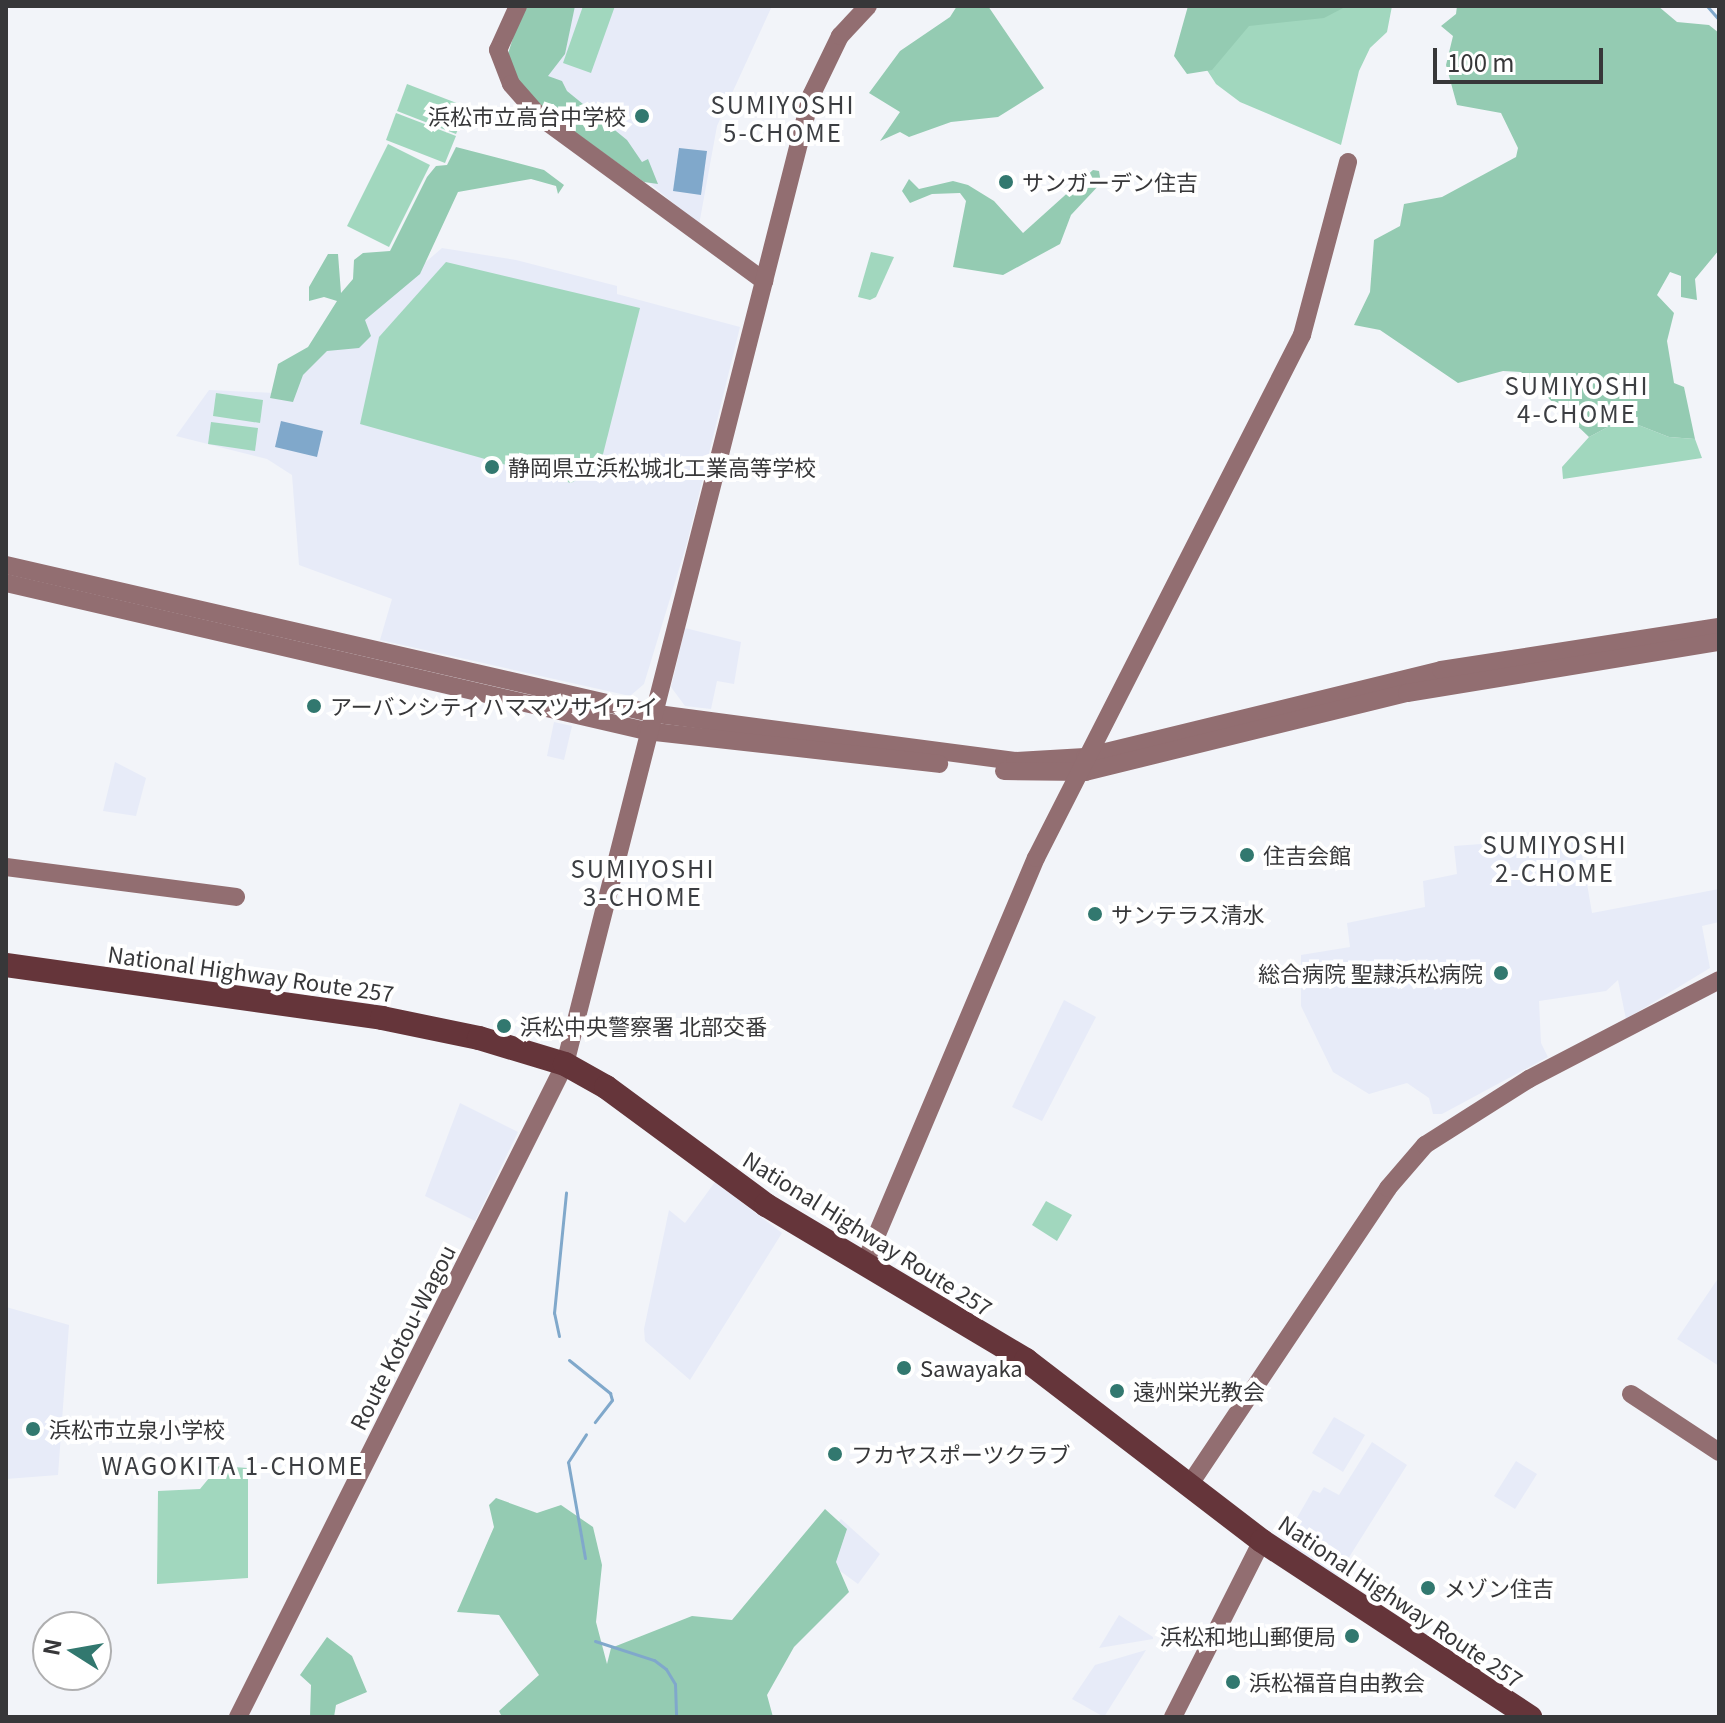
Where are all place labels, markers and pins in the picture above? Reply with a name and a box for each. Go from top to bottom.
place label: 浜松市立高台中学校 [428,103,626,129]
marker: 浜松市立高台中学校 [633,107,651,125]
place label: サンガーデン住吉 [1022,169,1198,195]
marker: サンガーデン住吉 [997,173,1015,191]
place label: 静岡県立浜松城北工業高等学校 [508,454,816,480]
marker: 静岡県立浜松城北工業高等学校 [483,458,501,476]
place label: アーバンシティハママツサイワイ [330,693,659,719]
marker: アーバンシティハママツサイワイ [305,697,323,715]
place label: 住吉会館 [1263,842,1351,868]
marker: 住吉会館 [1238,846,1256,864]
place label: サンテラス清水 [1111,901,1265,927]
marker: サンテラス清水 [1086,905,1104,923]
place label: 総合病院 聖隷浜松病院 [1258,960,1483,986]
marker: 総合病院 聖隷浜松病院 [1490,962,1512,984]
place label: 浜松中央警察署 北部交番 [520,1013,767,1039]
marker: 浜松中央警察署 北部交番 [495,1017,513,1035]
place label: Sawayaka [920,1355,1023,1381]
marker: Sawayaka [895,1359,913,1377]
place label: 遠州栄光教会 [1133,1378,1265,1404]
marker: 遠州栄光教会 [1108,1382,1126,1400]
place label: 浜松市立泉小学校 [49,1416,225,1442]
marker: 浜松市立泉小学校 [24,1420,42,1438]
place label: フカヤスポーツクラブ [851,1441,1071,1467]
marker: フカヤスポーツクラブ [826,1445,844,1463]
place label: メゾン住吉 [1444,1575,1554,1601]
marker: メゾン住吉 [1419,1579,1437,1597]
place label: 浜松和地山郵便局 [1160,1623,1336,1649]
marker: 浜松和地山郵便局 [1343,1627,1361,1645]
place label: 浜松福音自由教会 [1249,1669,1425,1695]
marker: 浜松福音自由教会 [1224,1673,1242,1691]

